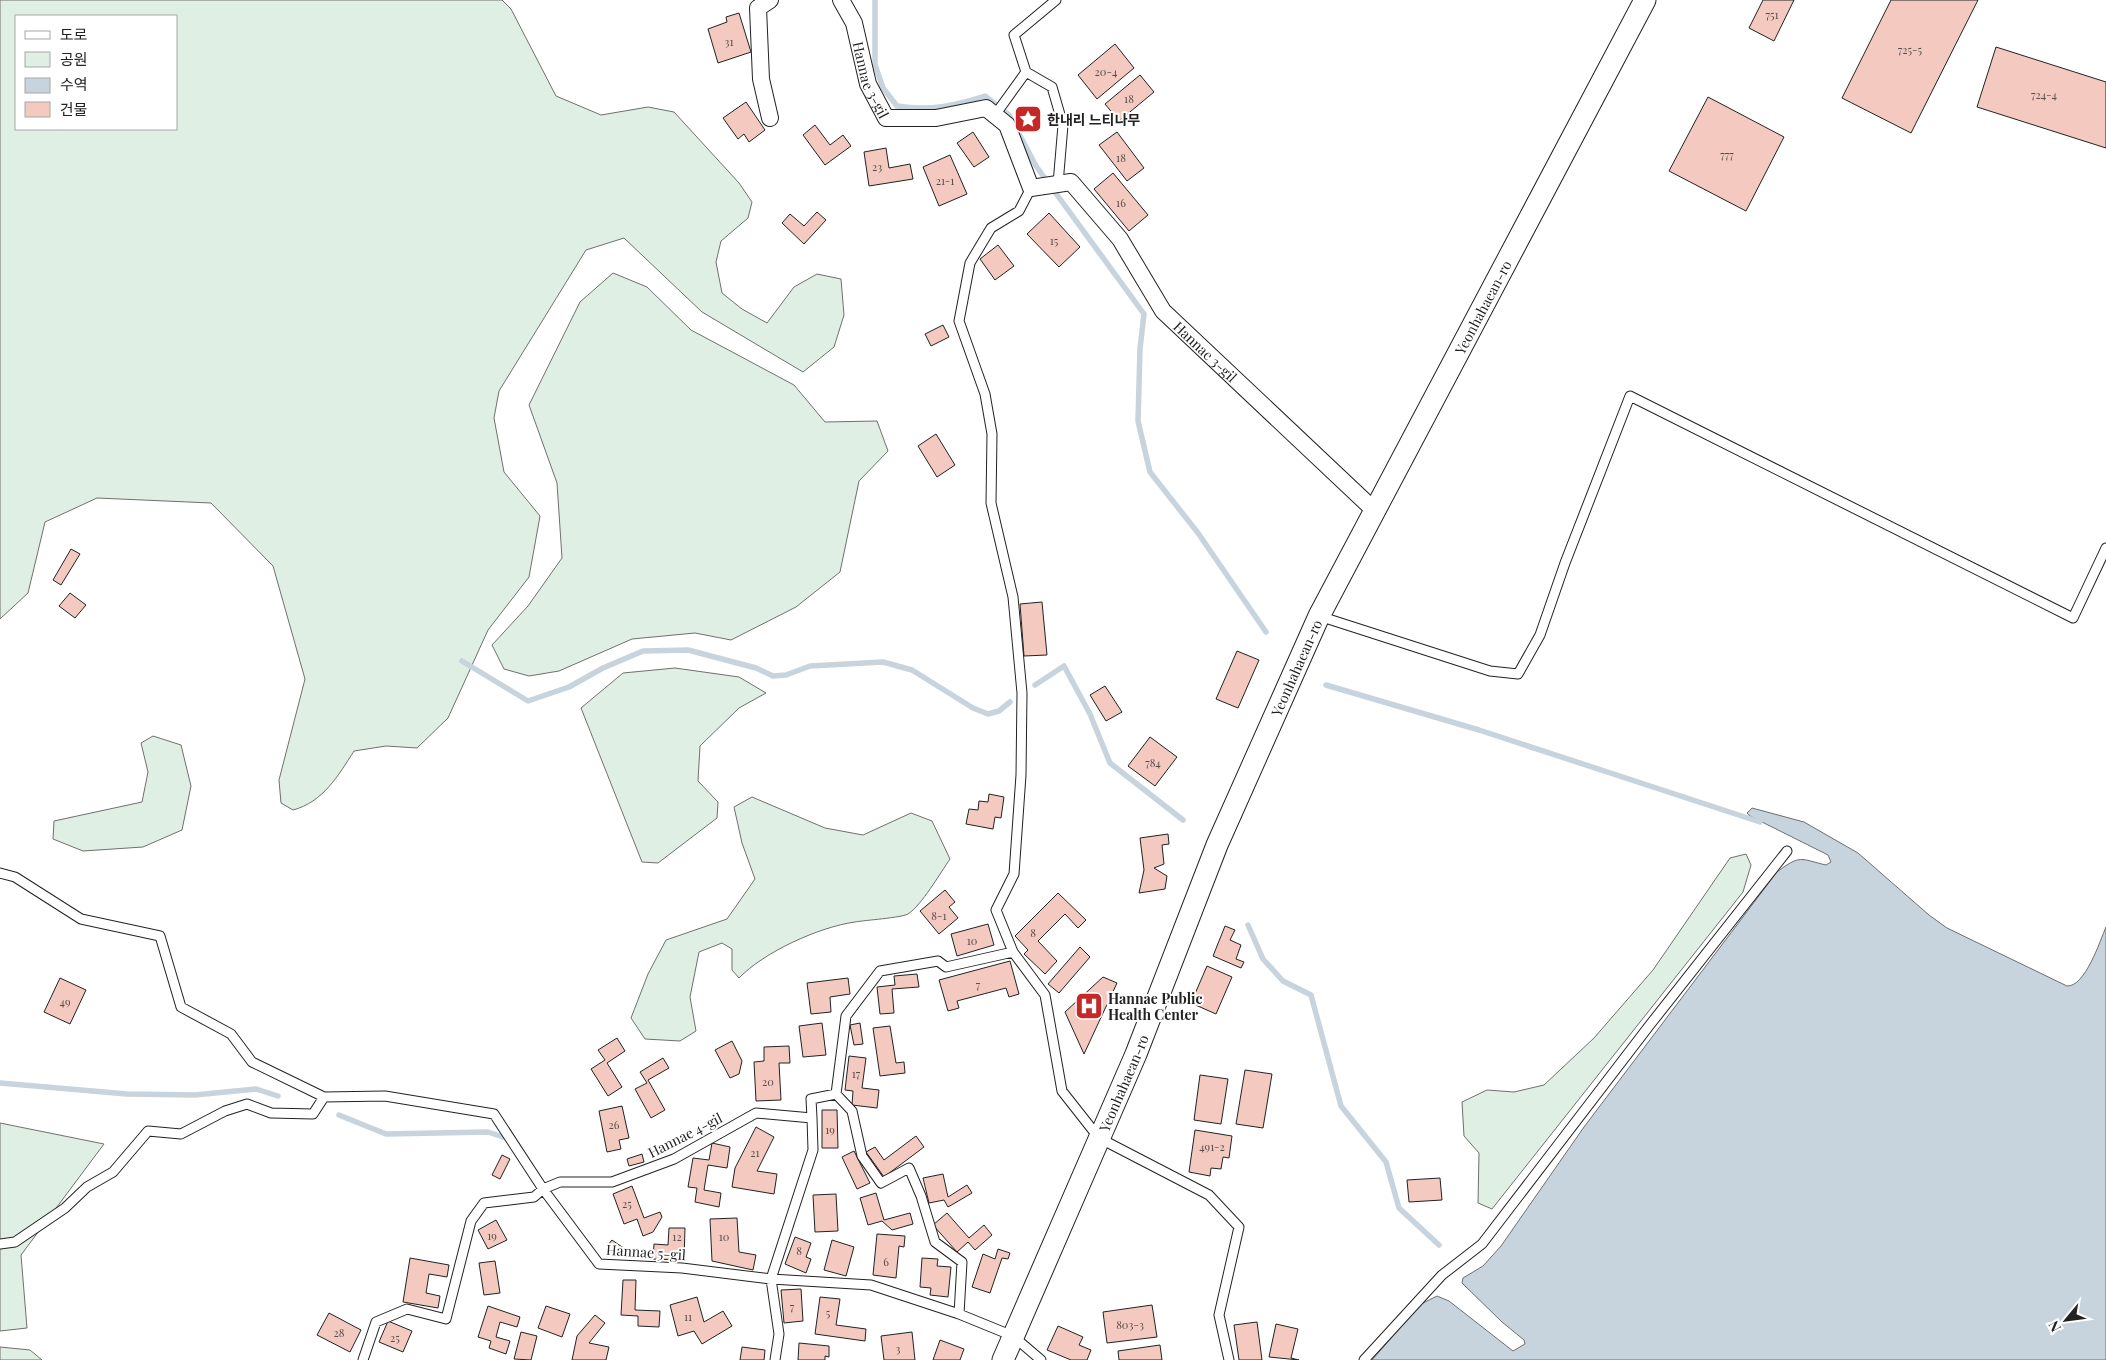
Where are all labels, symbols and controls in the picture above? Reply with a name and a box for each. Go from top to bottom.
house number: 751 [1765,7,1779,22]
legend [15,15,178,130]
text: 도로 [60,24,88,44]
house number: 31 [724,34,734,49]
street label: Hannae 3-gil [849,40,894,121]
house number: 725-5 [1898,42,1923,57]
text: 공원 [60,49,88,69]
house number: 20-4 [1095,64,1118,79]
text: 수역 [60,74,88,94]
house number: 724-4 [2031,87,2058,102]
house number: 18 [1124,91,1134,106]
text: 건물 [60,99,88,119]
place icon: 한내리 느티나무 [1013,104,1043,134]
place label: 한내리 느티나무 [1047,110,1141,129]
house number: 777 [1720,147,1734,162]
house number: 18 [1116,150,1126,165]
house number: 23 [872,159,882,174]
house number: 21-1 [936,173,954,188]
house number: 16 [1116,195,1126,210]
house number: 15 [1050,233,1059,248]
street label: Yeonhahaean-ro [1449,256,1515,358]
street label: Hannae 3-gil [1170,317,1242,386]
street label: Yeonhahaean-ro [1266,616,1326,720]
house number: 784 [1145,755,1161,770]
house number: 8-1 [931,908,947,923]
house number: 8 [1030,925,1036,940]
house number: 10 [967,933,978,948]
house number: 7 [976,977,981,992]
place label: Hannae Public Health Center [1108,989,1202,1024]
hospital icon: Hannae Public Health Center [1074,991,1104,1021]
house number: 49 [59,994,71,1009]
street label: Yeonhahaean-ro [1094,1031,1152,1135]
house number: 17 [852,1066,861,1081]
house number: 20 [762,1074,774,1089]
street label: Hannae 4-gil [645,1108,725,1162]
house number: 26 [609,1117,620,1132]
house number: 19 [825,1122,835,1137]
house number: 491-2 [1199,1139,1225,1154]
house number: 21 [750,1145,760,1160]
house number: 25 [622,1196,632,1211]
house number: 19 [487,1228,497,1243]
house number: 12 [672,1229,682,1244]
house number: 10 [719,1229,730,1244]
street label: Hannae 5-gil [605,1240,687,1264]
house number: 8 [796,1243,802,1258]
house number: 6 [883,1254,889,1269]
north arrow [2041,1295,2091,1345]
house number: 7 [790,1299,795,1314]
house number: 5 [826,1305,831,1320]
house number: 11 [684,1309,692,1324]
house number: 803-3 [1116,1317,1144,1332]
text: N [2043,1318,2065,1336]
house number: 28 [334,1325,345,1340]
house number: 25 [390,1330,400,1345]
house number: 3 [896,1341,901,1356]

